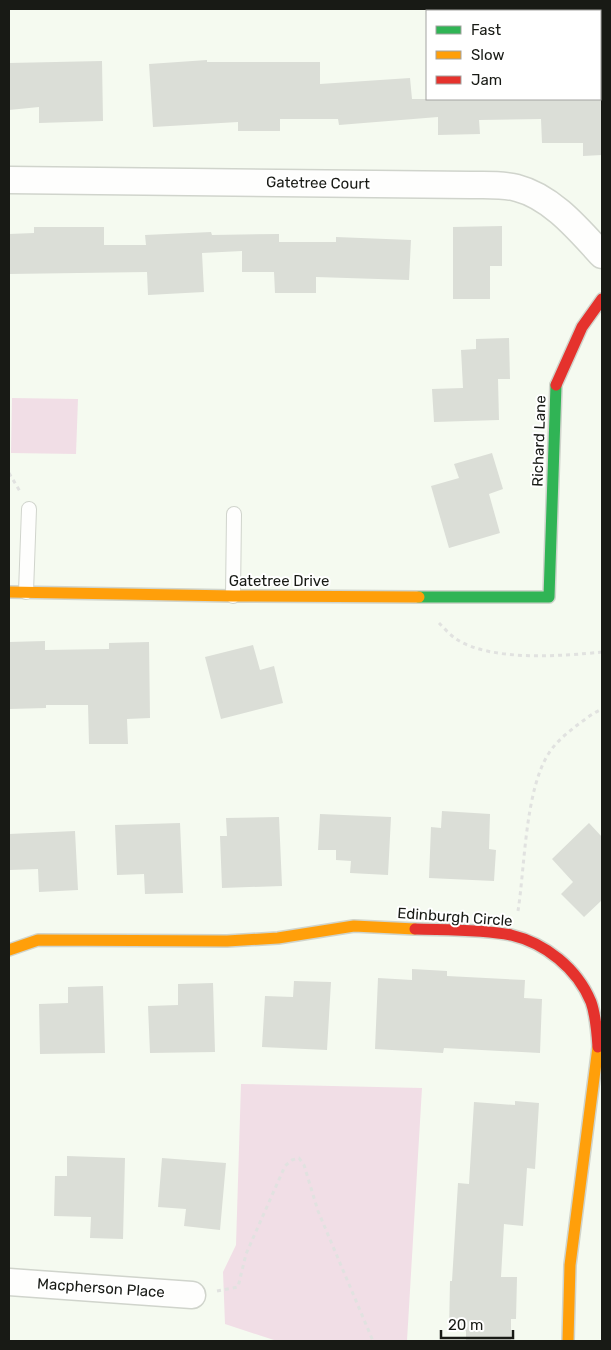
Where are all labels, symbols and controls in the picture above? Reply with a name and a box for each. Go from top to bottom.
legend [426,10,601,100]
text: Fast [471,21,501,39]
text: Slow [471,46,504,64]
text: Jam [471,71,502,89]
street label: Gatetree Court [266,173,370,193]
street label: Richard Lane [528,395,550,487]
street label: Gatetree Drive [229,572,329,590]
street label: Edinburgh Circle [397,904,513,930]
street label: Macpherson Place [37,1275,165,1301]
scale bar [441,1308,514,1340]
text: 20 m [448,1316,483,1334]

